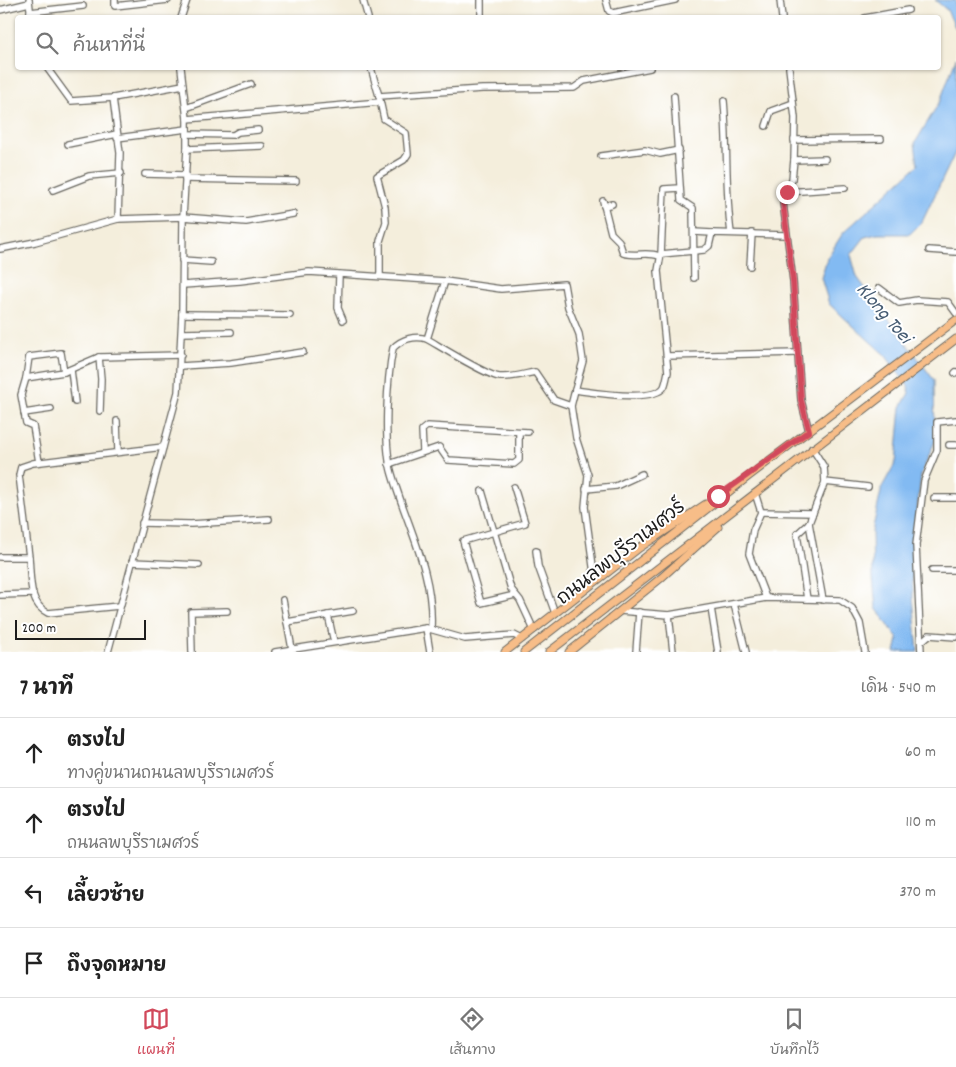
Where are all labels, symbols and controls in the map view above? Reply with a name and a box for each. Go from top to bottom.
search box [15,15,941,70]
icon: search [33,29,61,57]
text: ค้นหาที่นี่ [73,34,145,61]
route end [776,181,799,204]
water label: Klong Toei [848,277,920,353]
route start [707,485,730,508]
street label: ถนนลพบุรีราเมศวร์ [551,493,693,613]
scale bar [15,617,146,640]
text: 200 m [22,619,56,639]
text: 7 นาที [20,675,73,705]
text: เดิน · 540 m [861,677,936,700]
text: ตรงไป [67,729,125,756]
icon: ahead [20,739,48,767]
text: 60 m [905,741,936,764]
text: ทางคู่ขนานถนนลพบุรีราเมศวร์ [67,763,274,786]
text: ตรงไป [67,799,125,826]
icon: ahead [20,809,48,837]
text: 110 m [906,811,936,834]
text: ถนนลพบุรีราเมศวร์ [67,833,199,856]
icon: left [20,879,48,907]
text: 370 m [899,881,936,904]
text: เลี้ยวซ้าย [67,884,144,911]
icon: arrive [20,949,48,977]
text: ถึงจุดหมาย [67,954,166,981]
tab: แผนที่ [137,1005,175,1061]
tab: เส้นทาง [449,1005,495,1061]
tab: บันทึกไว้ [770,1005,819,1061]

